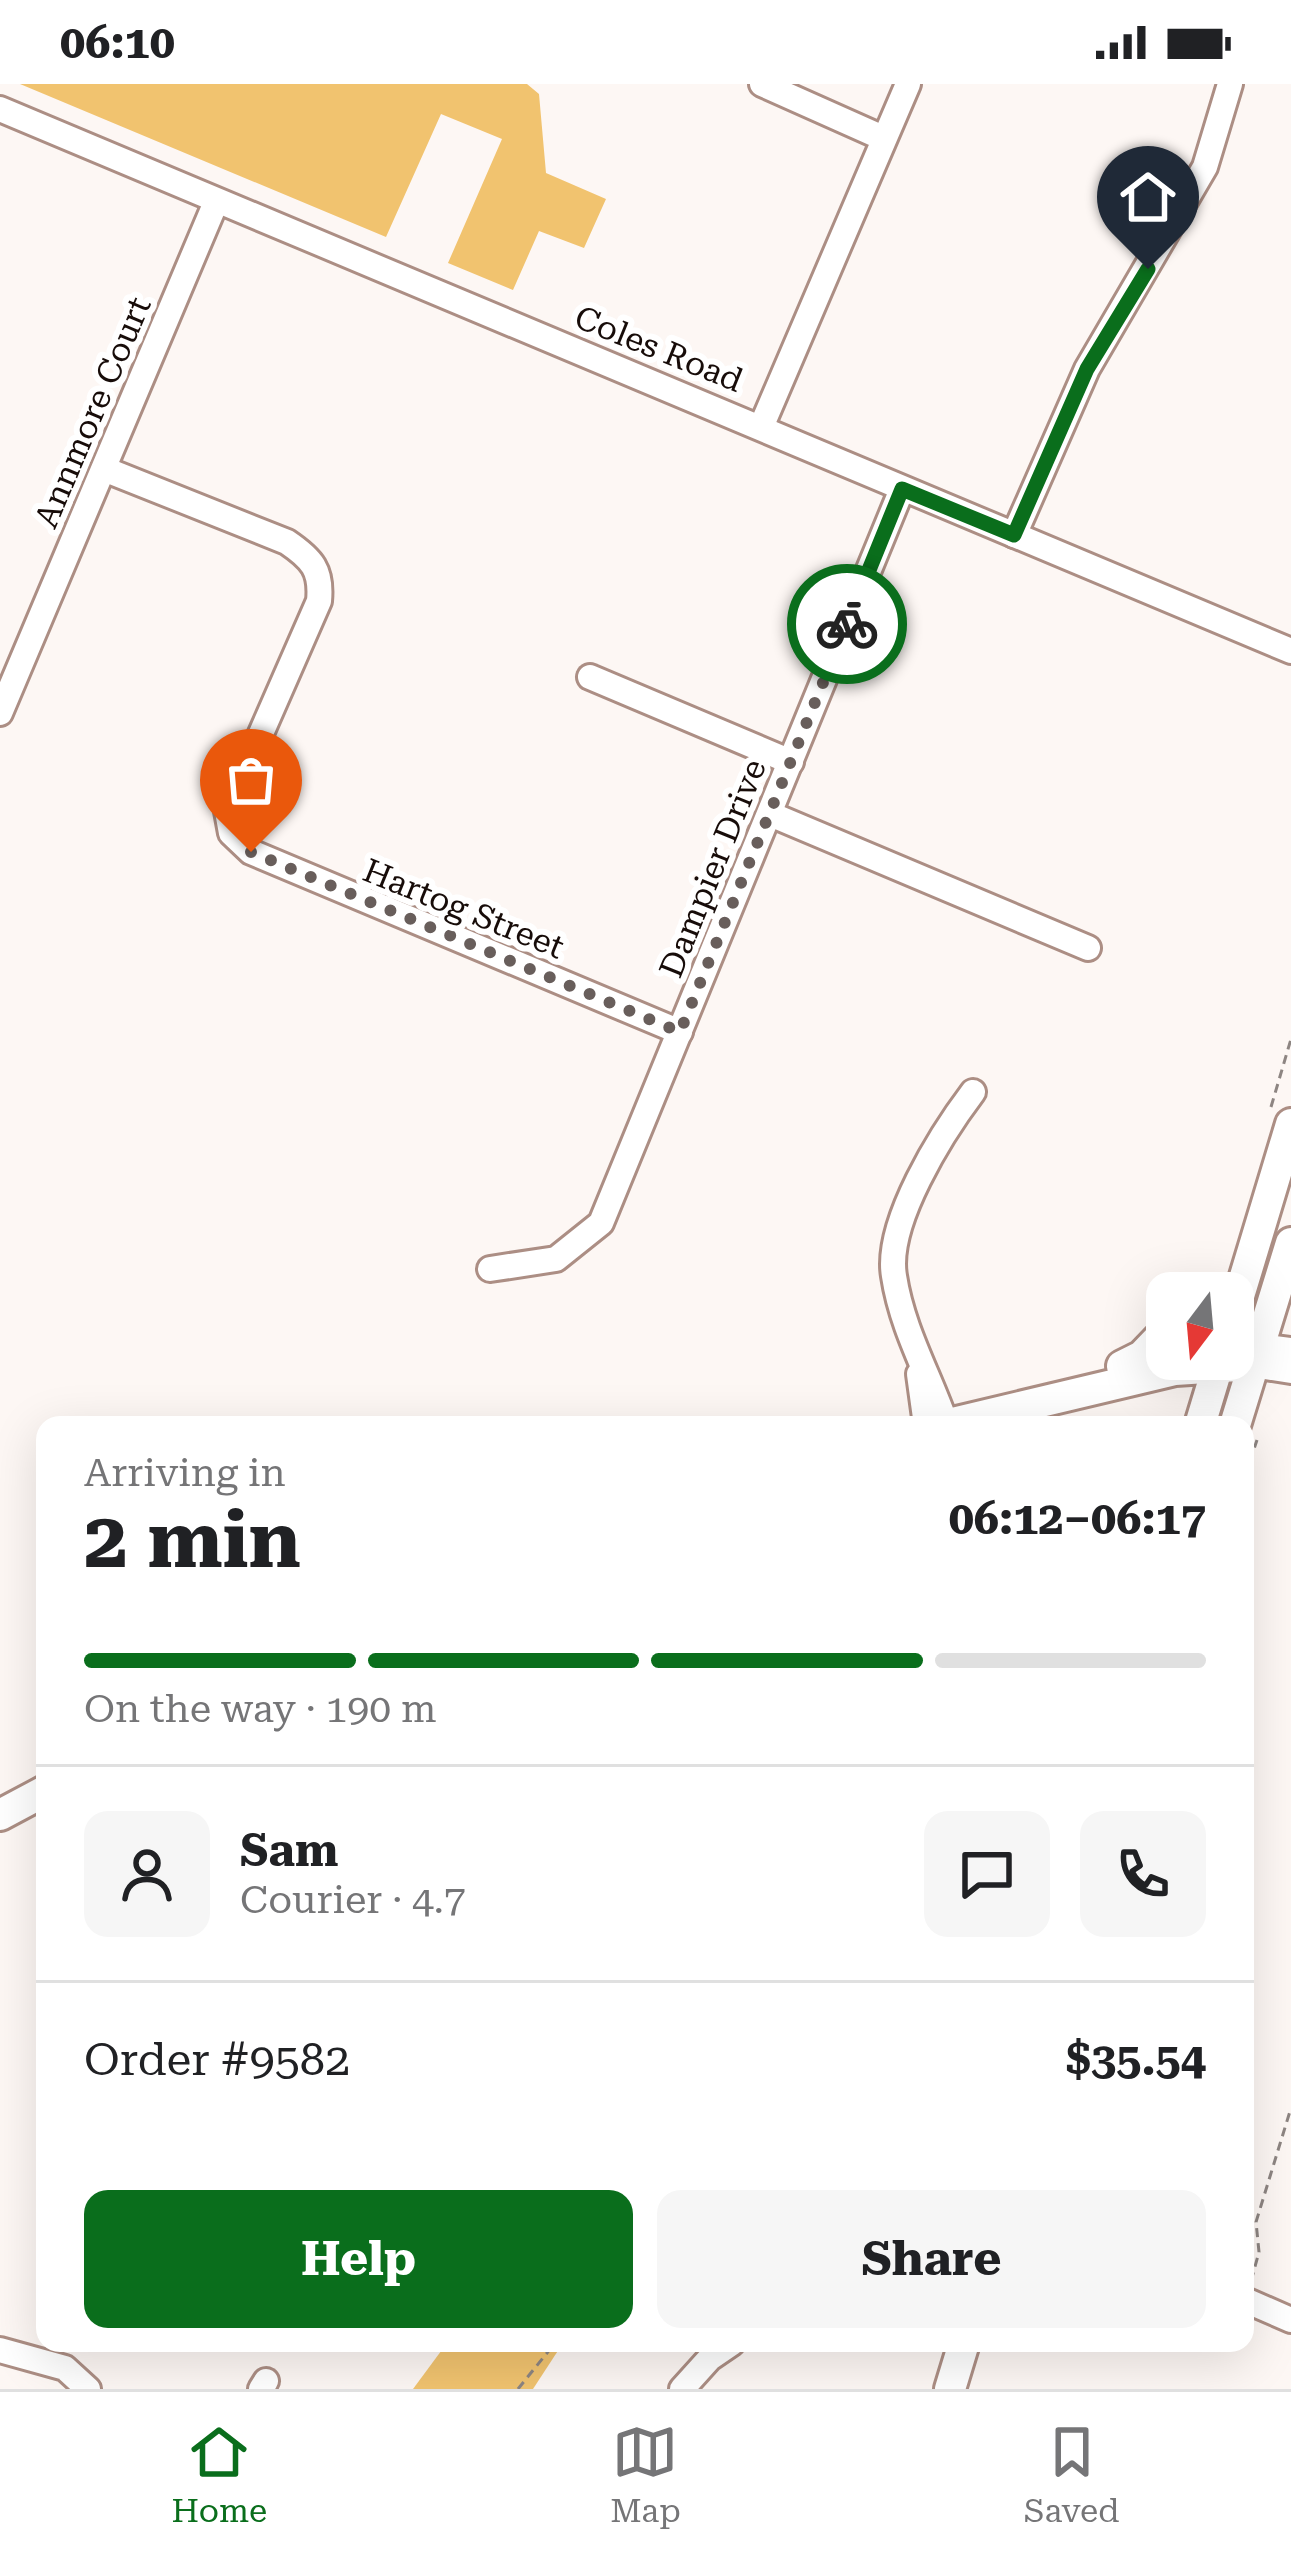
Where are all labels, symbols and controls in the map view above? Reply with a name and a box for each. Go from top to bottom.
text: 06:10 [60,16,175,69]
pin [1097,146,1199,269]
icon: home [1115,164,1181,230]
street label: Annmore Court [26,291,159,533]
street label: Coles Road [569,297,748,400]
courier [787,564,907,684]
icon: bike [814,591,880,657]
pin [200,729,302,852]
icon: bag [218,747,284,813]
street label: Dampier Drive [651,753,774,983]
street label: Hartog Street [358,851,570,966]
north arrow [1146,1272,1254,1380]
map controls [1146,1272,1254,1380]
text: Arriving in [84,1450,286,1496]
text: 06:12–06:17 [949,1492,1206,1545]
text: 2 min [84,1495,301,1586]
text: On the way · 190 m [84,1686,436,1732]
button: person [84,1811,210,1937]
button: chat [924,1811,1050,1937]
button: phone [1080,1811,1206,1937]
text: Sam [240,1824,338,1877]
text: Courier · 4.7 [240,1877,466,1923]
text: Order #9582 [84,2033,350,2086]
text: $35.54 [1066,2033,1206,2086]
button: Help [84,2190,633,2328]
button: Share [657,2190,1206,2328]
tab: Home [172,2419,267,2530]
tab: Map [610,2419,681,2530]
tab: Saved [1024,2419,1119,2530]

